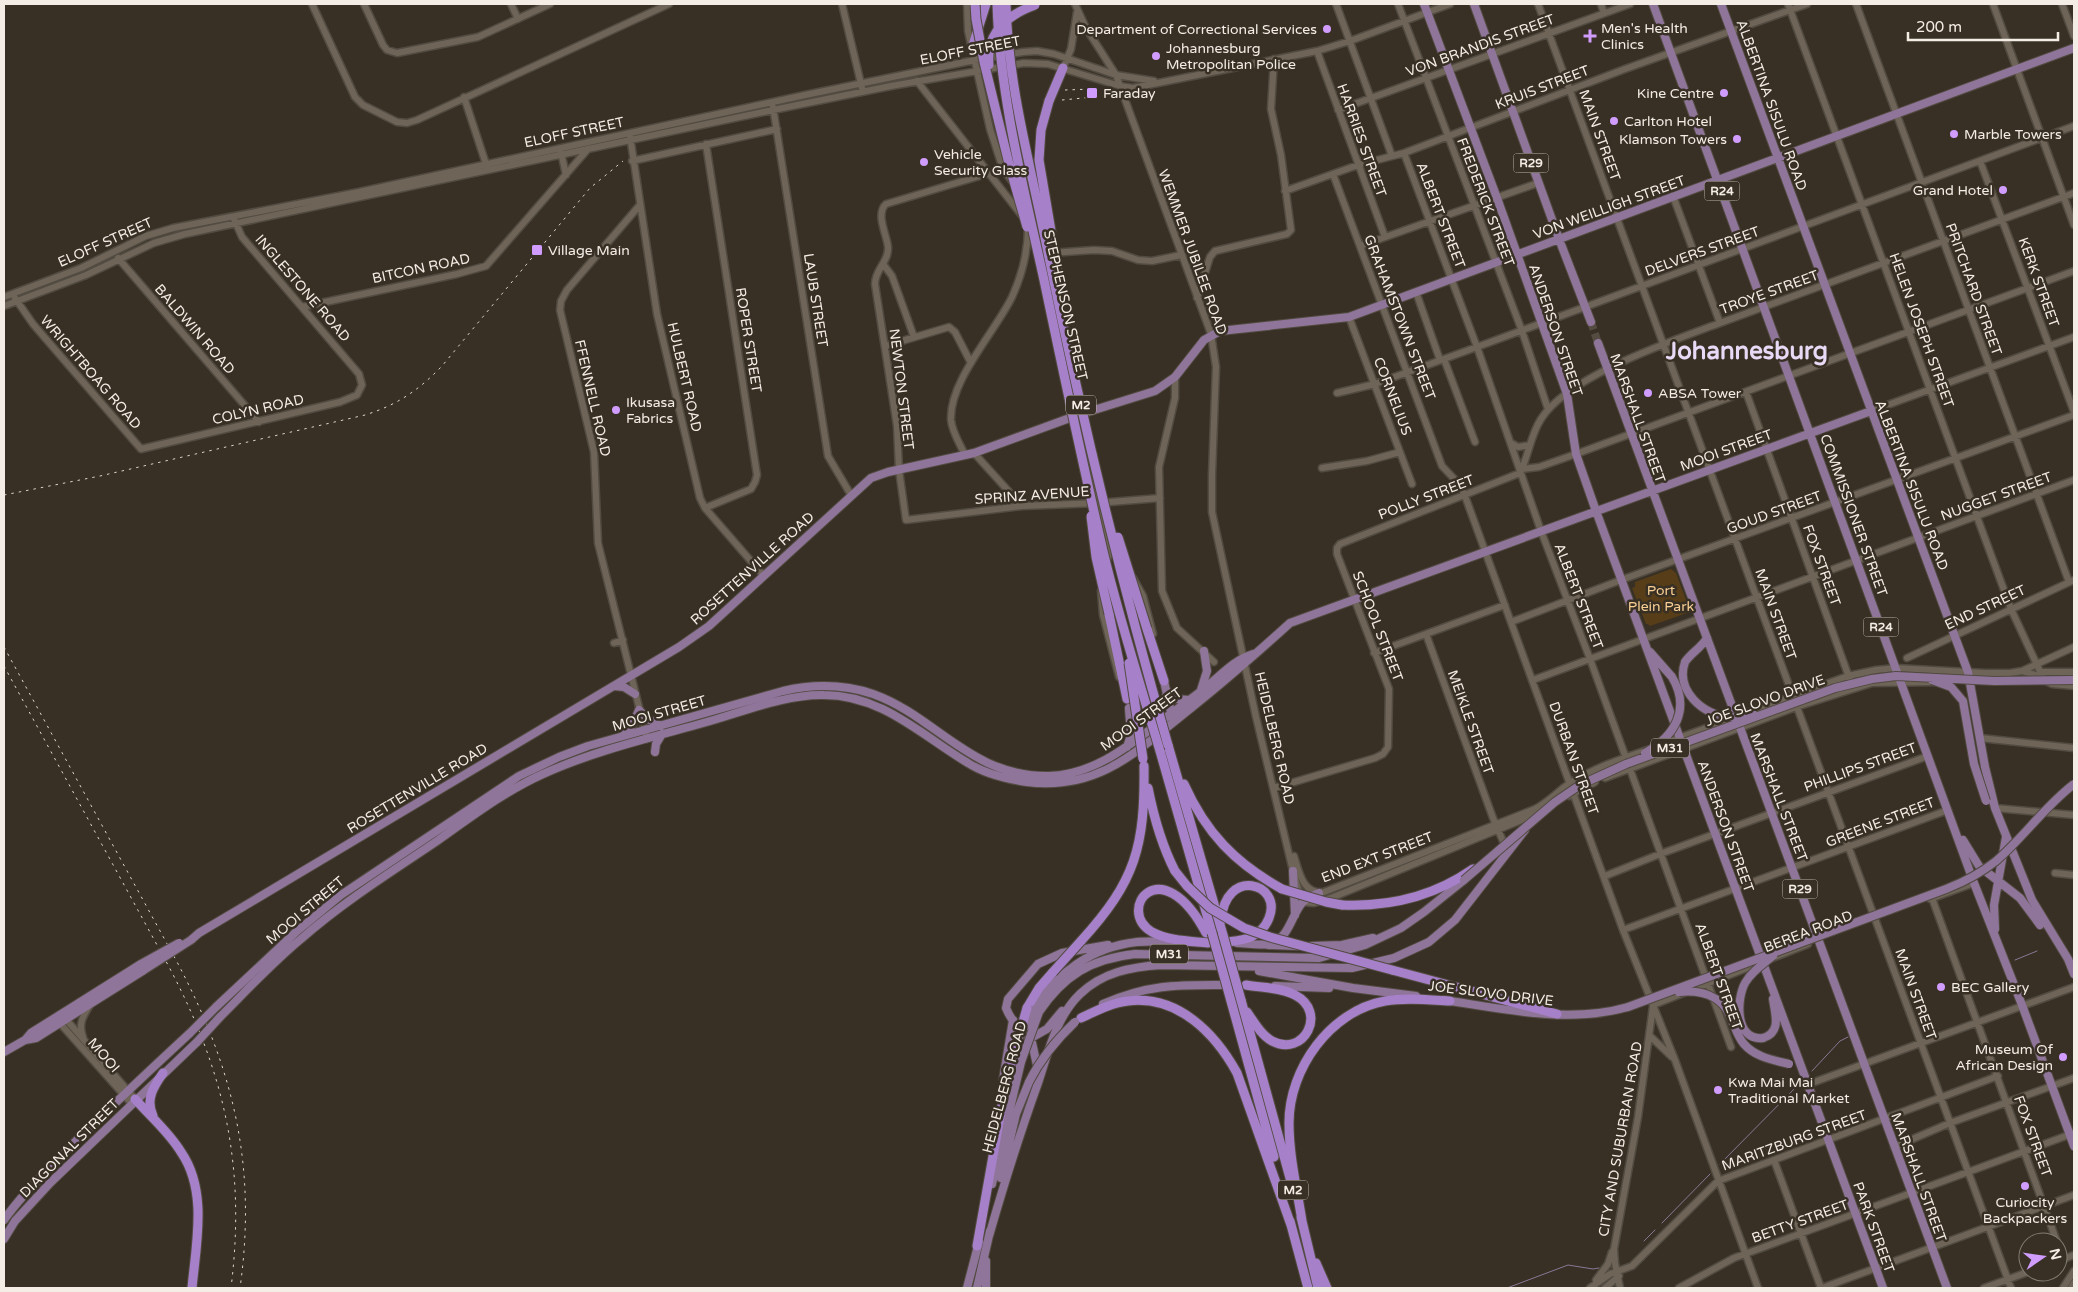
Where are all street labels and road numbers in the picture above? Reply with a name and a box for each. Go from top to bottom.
street label: VON BRANDIS STREET [1404,10,1557,80]
street label: ALBERTINA SISULU ROAD [1733,17,1810,193]
street label: ELOFF STREET [918,32,1022,69]
street label: KRUIS STREET [1493,62,1592,113]
street label: HARRIES STREET [1333,81,1390,199]
street label: MAIN STREET [1575,87,1624,184]
street label: ELOFF STREET [522,113,626,151]
street label: FREDERICK STREET [1453,135,1518,269]
road number: R29 [1514,154,1548,172]
street label: ALBERT STREET [1412,160,1469,271]
street label: WEMMER JUBILEE ROAD [1155,167,1230,337]
street label: VON WEILLIGH STREET [1531,172,1688,243]
road number: R24 [1704,182,1740,200]
street label: ELOFF STREET [55,214,156,271]
street label: PRITCHARD STREET [1942,221,2006,358]
street label: DELVERS STREET [1643,223,1762,280]
street label: STEPHENSON STREET [1040,228,1091,382]
street label: INGLESTONE ROAD [251,231,354,345]
street label: GRAHAMSTOWN STREET [1360,232,1439,402]
street label: KERK STREET [2014,235,2063,330]
street label: BITCON ROAD [371,250,472,287]
street label: HELEN JOSEPH STREET [1886,250,1958,410]
street label: LAUB STREET [800,252,831,349]
street label: ANDERSON STREET [1525,262,1586,399]
street label: TROYE STREET [1717,267,1821,318]
street label: BALDWIN ROAD [151,281,238,378]
street label: ROPER STREET [732,286,765,394]
street label: WRIGHTBOAG ROAD [37,312,145,433]
street label: HULBERT ROAD [664,321,705,434]
street label: NEWTON STREET [886,328,917,451]
street label: FFENNELL ROAD [571,338,614,458]
street label: MARSHALL STREET [1606,351,1669,486]
street label: CORNELIUS [1370,355,1415,438]
street label: COLYN ROAD [211,391,306,428]
road number: M2 [1066,396,1096,414]
street label: ALBERTINA SISULU ROAD [1871,398,1952,573]
street label: MOOI STREET [1678,426,1775,475]
street label: COMMISSIONER STREET [1816,432,1891,599]
street label: NUGGET STREET [1938,468,2055,524]
street label: POLLY STREET [1376,471,1477,524]
street label: SPRINZ AVENUE [974,483,1090,508]
street label: GOUD STREET [1724,487,1824,538]
street label: ROSETTENVILLE ROAD [687,508,818,628]
street label: FOX STREET [1799,522,1844,609]
street label: ALBERT STREET [1550,541,1607,652]
street label: MAIN STREET [1751,566,1800,663]
street label: SCHOOL STREET [1349,569,1406,684]
street label: END STREET [1942,581,2029,634]
road number: R24 [1864,618,1898,636]
street label: MEIKLE STREET [1444,668,1497,777]
street label: HEIDELBERG ROAD [1251,670,1298,806]
street label: JOE SLOVO DRIVE [1703,671,1827,730]
street label: MOOI STREET [1097,684,1186,755]
street label: MOOI STREET [610,692,708,735]
street label: DURBAN STREET [1545,699,1602,817]
street label: MARSHALL STREET [1746,730,1811,864]
road number: M31 [1651,738,1689,758]
street label: PHILLIPS STREET [1801,739,1919,796]
street label: ROSETTENVILLE ROAD [344,740,490,837]
street label: ANDERSON STREET [1694,758,1757,895]
street label: GREENE STREET [1823,794,1937,851]
street label: END EXT STREET [1319,828,1436,887]
street label: MOOI STREET [263,872,348,948]
road number: R29 [1782,880,1818,899]
street label: BEREA ROAD [1761,907,1855,956]
street label: ALBERT STREET [1691,921,1746,1032]
road number: M31 [1150,944,1188,964]
street label: MAIN STREET [1891,946,1940,1043]
street label: JOE SLOVO DRIVE [1427,977,1555,1010]
street label: HEIDELBERG ROAD [979,1019,1030,1155]
street label: MOOI [84,1035,123,1076]
street label: CITY AND SUBURBAN ROAD [1595,1040,1646,1238]
street label: FOX STREET [2010,1093,2055,1180]
street label: DIAGONAL STREET [16,1095,123,1201]
street label: MARITZBURG STREET [1719,1106,1869,1175]
street label: MARSHALL STREET [1887,1110,1950,1245]
road number: M2 [1278,1180,1308,1200]
street label: PARK STREET [1849,1180,1898,1275]
street label: BETTY STREET [1749,1196,1851,1247]

